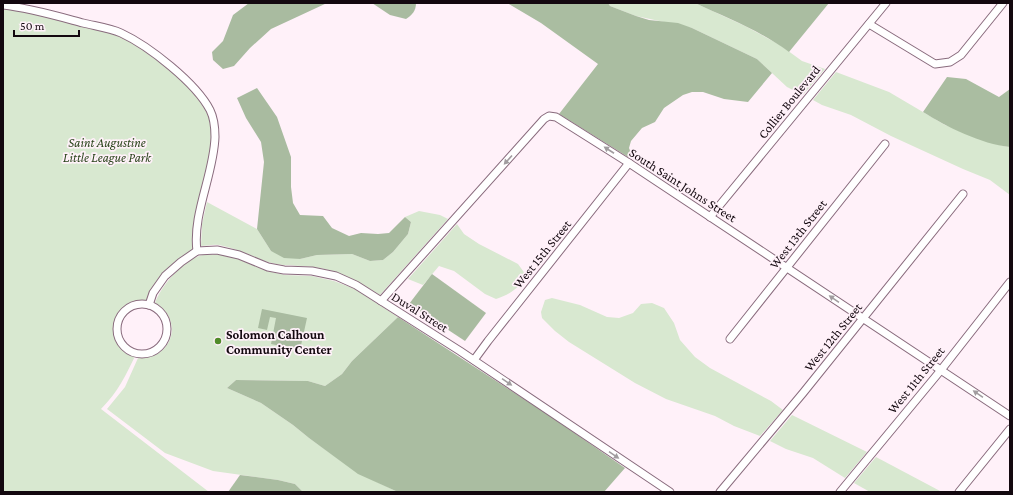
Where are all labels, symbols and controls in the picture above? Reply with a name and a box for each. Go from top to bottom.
scale bar [14,12,79,38]
text: 50 m [20,19,45,33]
street label: Collier Boulevard [755,62,823,142]
park label: Saint Augustine Little League Park [63,135,152,165]
street label: South Saint Johns Street [627,145,740,226]
one-way arrow [603,147,615,154]
one-way arrow [503,155,512,165]
street label: West 13th Street [766,196,830,272]
street label: West 15th Street [510,216,575,291]
street label: Duval Street [389,289,452,336]
one-way arrow [829,295,839,303]
street label: West 12th Street [801,299,866,374]
place label: Solomon Calhoun Community Center [226,327,333,357]
marker: Solomon Calhoun Community Center [213,336,223,346]
street label: West 11th Street [884,343,948,416]
one-way arrow [502,378,512,386]
one-way arrow [972,390,983,398]
one-way arrow [609,451,620,459]

